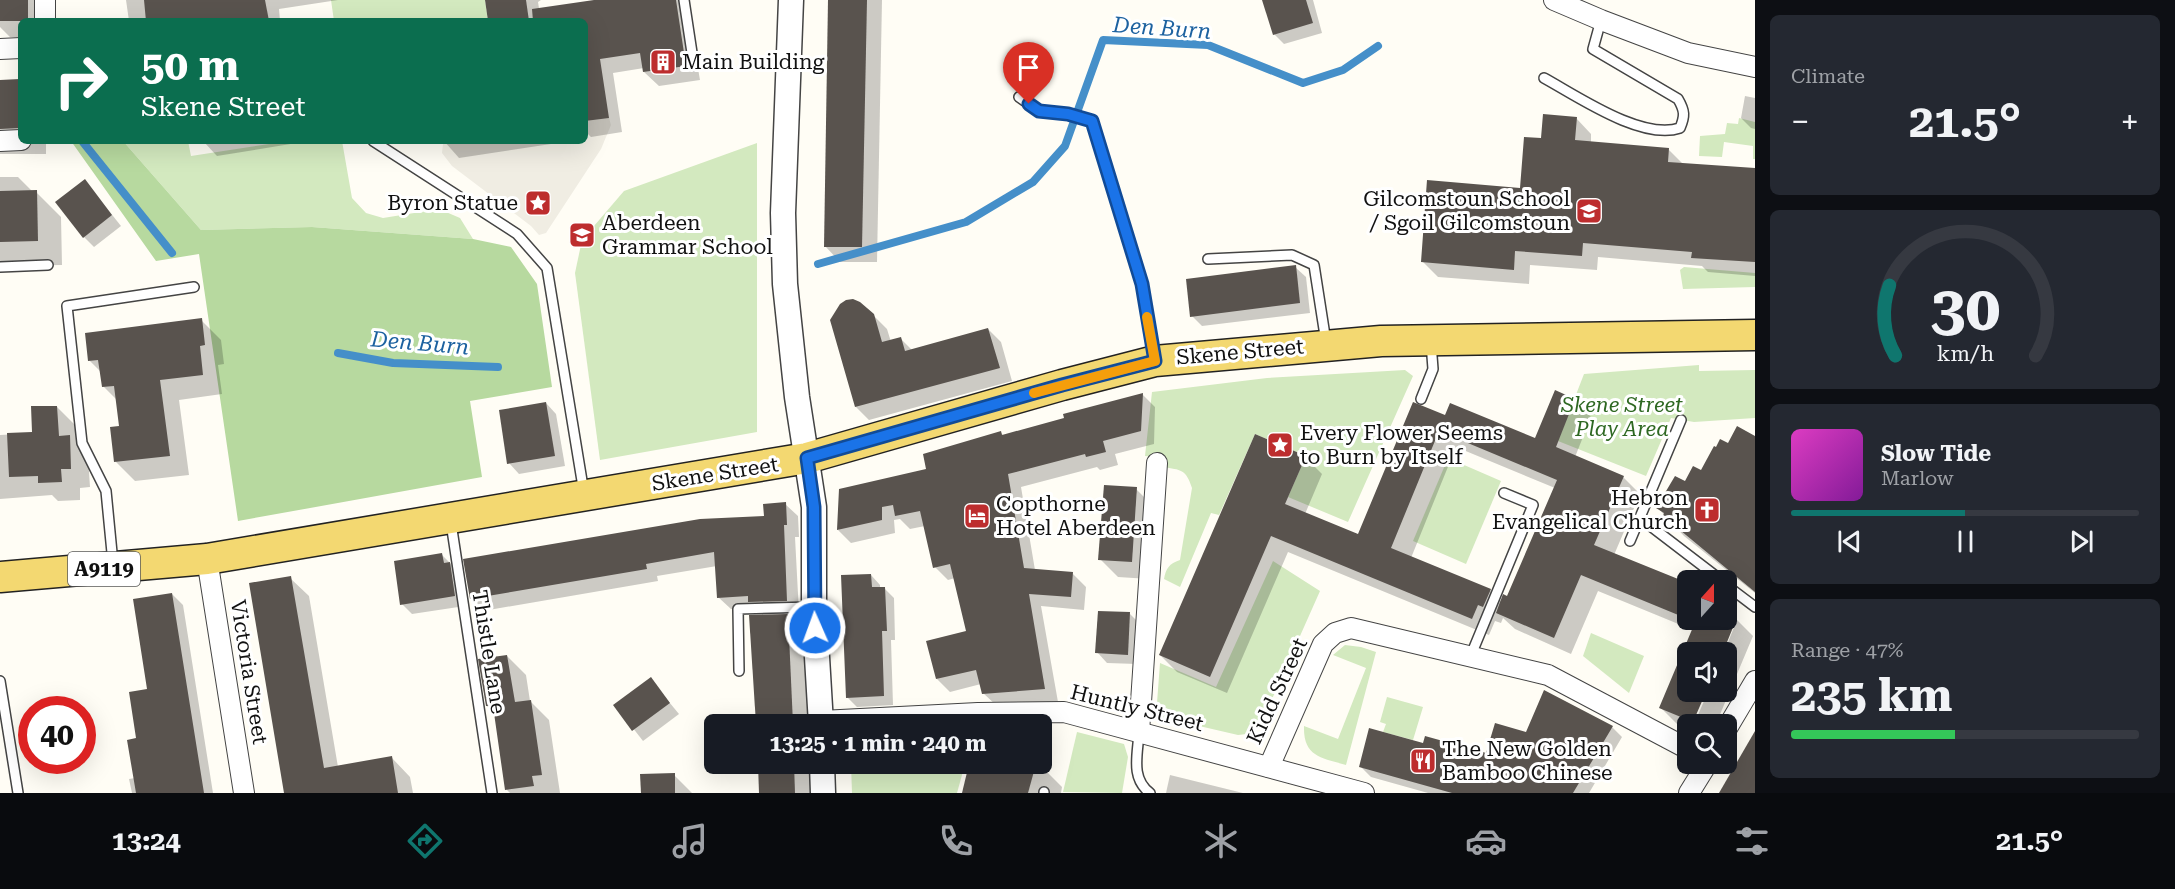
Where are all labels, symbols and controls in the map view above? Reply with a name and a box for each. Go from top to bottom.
water label: Den Burn [1111,12,1212,44]
text: 50 m [141,41,239,90]
icon: right [42,42,120,120]
pin [1003,42,1054,104]
building icon: Main Building [648,47,678,77]
place label: Main Building [682,50,825,74]
icon: arrive [1012,51,1045,84]
text: Climate [1791,64,1865,88]
text: Skene Street [141,91,305,123]
text: 21.5° [1909,95,2021,148]
text: − [1791,102,1809,141]
text: + [2121,102,2139,141]
place label: Gilcomstoun School / Sgoil Gilcomstoun [1363,187,1571,235]
place icon: Byron Statue [523,188,553,218]
place label: Byron Statue [387,191,518,215]
school or university icon: Gilcomstoun School / Sgoil Gilcomstoun [1574,196,1604,226]
place label: Aberdeen Grammar School [602,211,773,259]
school or university icon: Aberdeen Grammar School [567,220,597,250]
text: 30 [1930,272,2000,345]
water label: Den Burn [369,326,470,360]
street label: Skene Street [1175,334,1305,370]
text: km/h [1936,342,1994,367]
park label: Skene Street Play Area [1560,393,1683,441]
place label: Every Flower Seems to Burn by Itself [1300,421,1503,469]
place icon: Every Flower Seems to Burn by Itself [1265,430,1295,460]
text: Slow Tide [1881,441,1991,466]
street label: Skene Street [650,452,780,496]
text: Marlow [1881,466,1954,490]
place label: Hebron Evangelical Church [1492,486,1688,534]
place label: Copthorne Hotel Aberdeen [996,492,1156,540]
church icon: Hebron Evangelical Church [1692,495,1722,525]
hotel icon: Copthorne Hotel Aberdeen [962,501,992,531]
icon: previous [1833,525,1866,558]
icon: pause [1949,525,1982,558]
icon: next [2065,525,2098,558]
road number: A9119 [68,552,140,586]
north arrow [1677,570,1737,630]
map controls [1677,570,1737,774]
street label: Thistle Lane [467,588,511,716]
position arrow [783,596,847,660]
street label: Victoria Street [226,598,272,746]
street label: Kidd Street [1242,634,1312,748]
text: Range · 47% [1791,638,1903,662]
button: sound [1677,642,1737,702]
text: 235 km [1791,669,1952,722]
street label: Huntly Street [1068,680,1206,736]
speed limit sign: 40 [18,696,96,774]
button: search [1677,714,1737,774]
text: 13:25 · 1 min · 240 m [769,731,987,756]
place label: The New Golden Bamboo Chinese [1442,737,1613,785]
restaurant icon: The New Golden Bamboo Chinese [1408,746,1438,776]
icon: directions [404,820,446,862]
icon: music [669,820,711,862]
icon: phone [935,820,977,862]
icon: climate [1200,820,1242,862]
icon: car [1465,820,1507,862]
icon: filters [1731,820,1773,862]
text: 13:24 [112,825,181,857]
text: 21.5° [1996,825,2063,857]

